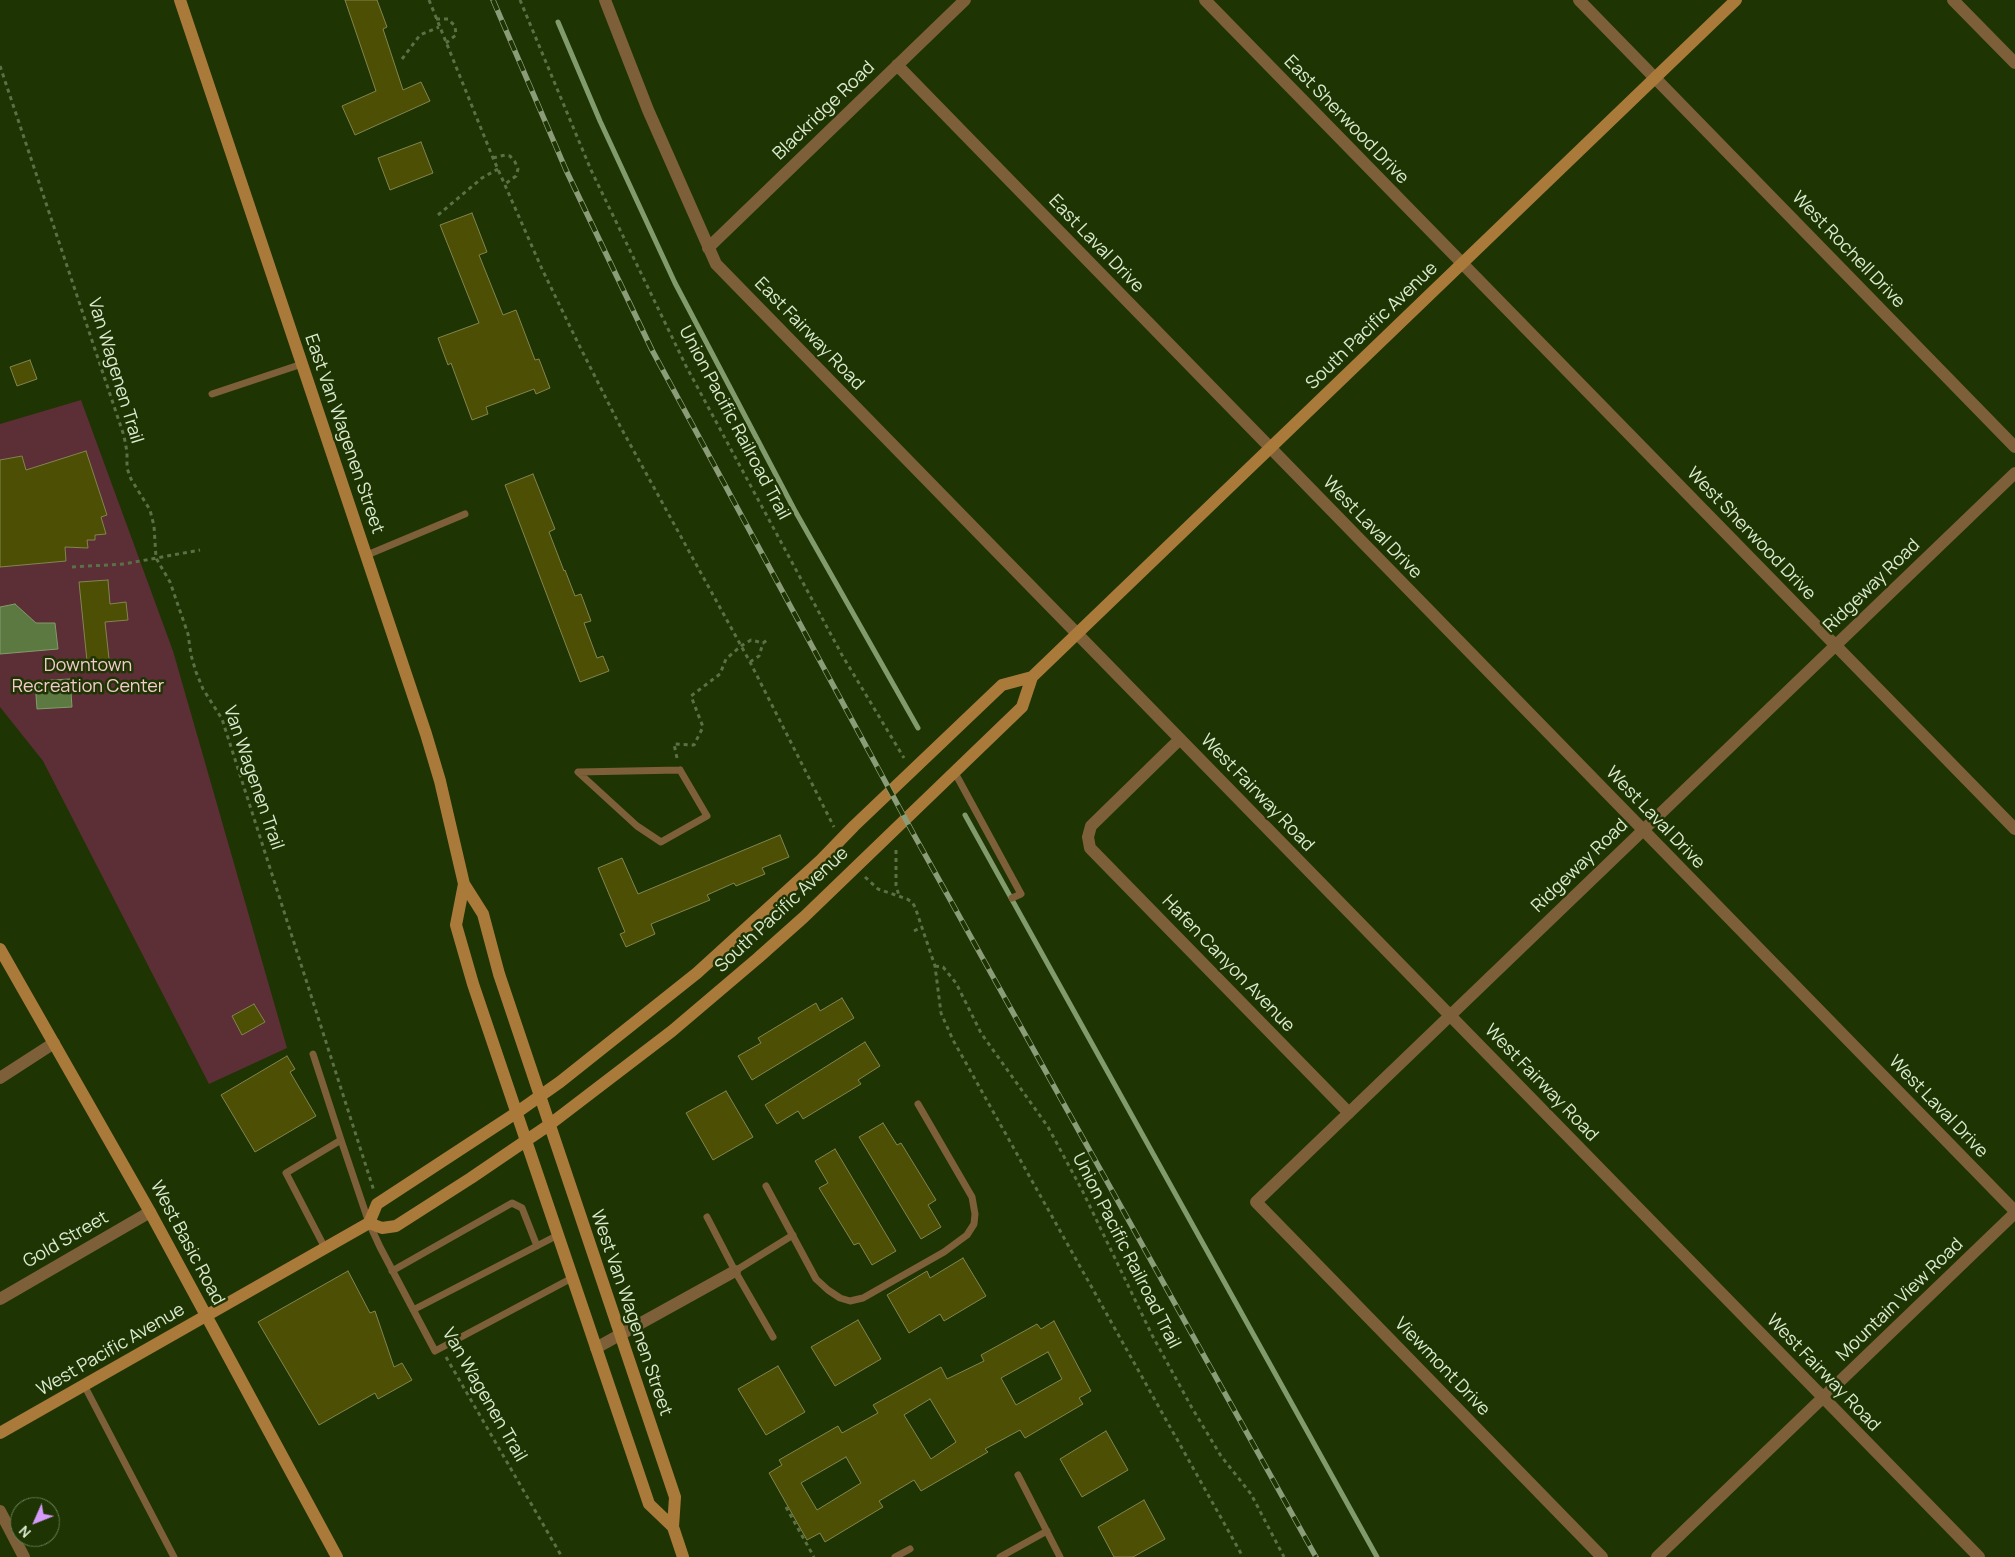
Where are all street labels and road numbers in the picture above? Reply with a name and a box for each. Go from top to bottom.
street label: East Sherwood Drive [1279,51,1413,189]
street label: Blackridge Road [769,57,879,165]
street label: West Rochell Drive [1787,187,1909,313]
street label: East Laval Drive [1044,191,1148,297]
street label: South Pacific Avenue [1302,258,1442,394]
street label: East Fairway Road [750,273,868,395]
street label: Van Wagenen Trail [83,296,147,446]
street label: Union Pacific Railroad Trail [674,322,794,524]
street label: East Van Wagenen Street [300,331,388,537]
street label: West Sherwood Drive [1682,463,1820,605]
street label: West Laval Drive [1318,472,1426,584]
street label: Ridgeway Road [1819,535,1925,637]
street label: Van Wagenen Trail [218,703,288,853]
street label: West Fairway Road [1196,730,1318,856]
street label: West Laval Drive [1601,762,1709,874]
street label: Ridgeway Road [1527,815,1633,917]
street label: South Pacific Avenue [711,843,853,977]
street label: Hafen Canyon Avenue [1157,891,1299,1037]
street label: West Fairway Road [1480,1020,1602,1146]
street label: West Laval Drive [1884,1051,1992,1163]
street label: Union Pacific Railroad Trail [1067,1150,1185,1352]
street label: West Basic Road [145,1177,229,1309]
street label: Gold Street [20,1207,112,1273]
street label: West Van Wagenen Street [586,1207,676,1419]
street label: Mountain View Road [1832,1234,1968,1366]
street label: West Pacific Avenue [33,1299,189,1401]
street label: West Fairway Road [1762,1310,1884,1436]
street label: Viewmont Drive [1390,1313,1494,1421]
street label: Van Wagenen Trail [437,1324,531,1466]

